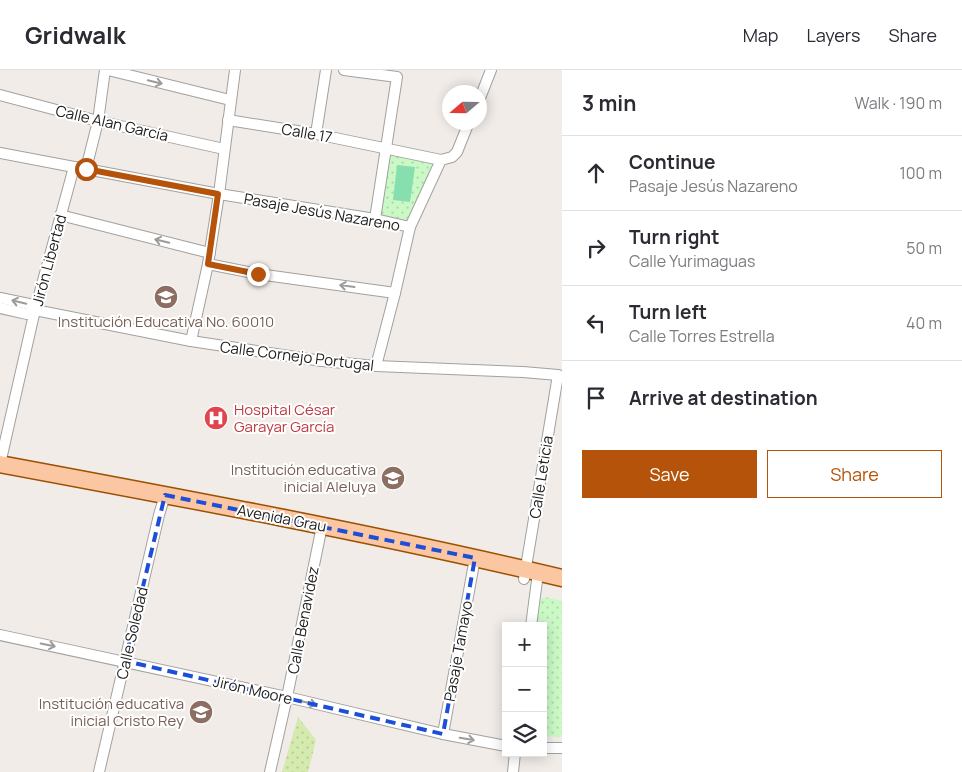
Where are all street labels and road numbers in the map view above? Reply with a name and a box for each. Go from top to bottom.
street label: Calle Alan García [54,100,170,146]
street label: Calle 17 [280,118,334,148]
street label: Pasaje Jesús Nazareno [242,188,402,236]
street label: Jirón Libertad [27,212,71,308]
street label: Calle Cornejo Portugal [219,336,375,376]
street label: Calle Leticia [524,434,558,520]
street label: Avenida Grau [236,499,328,537]
street label: Calle Benavidez [282,564,324,676]
street label: Calle Soledad [111,585,153,681]
street label: Pasaje Tamayo [439,599,477,703]
street label: Jirón Moore [211,671,295,709]

